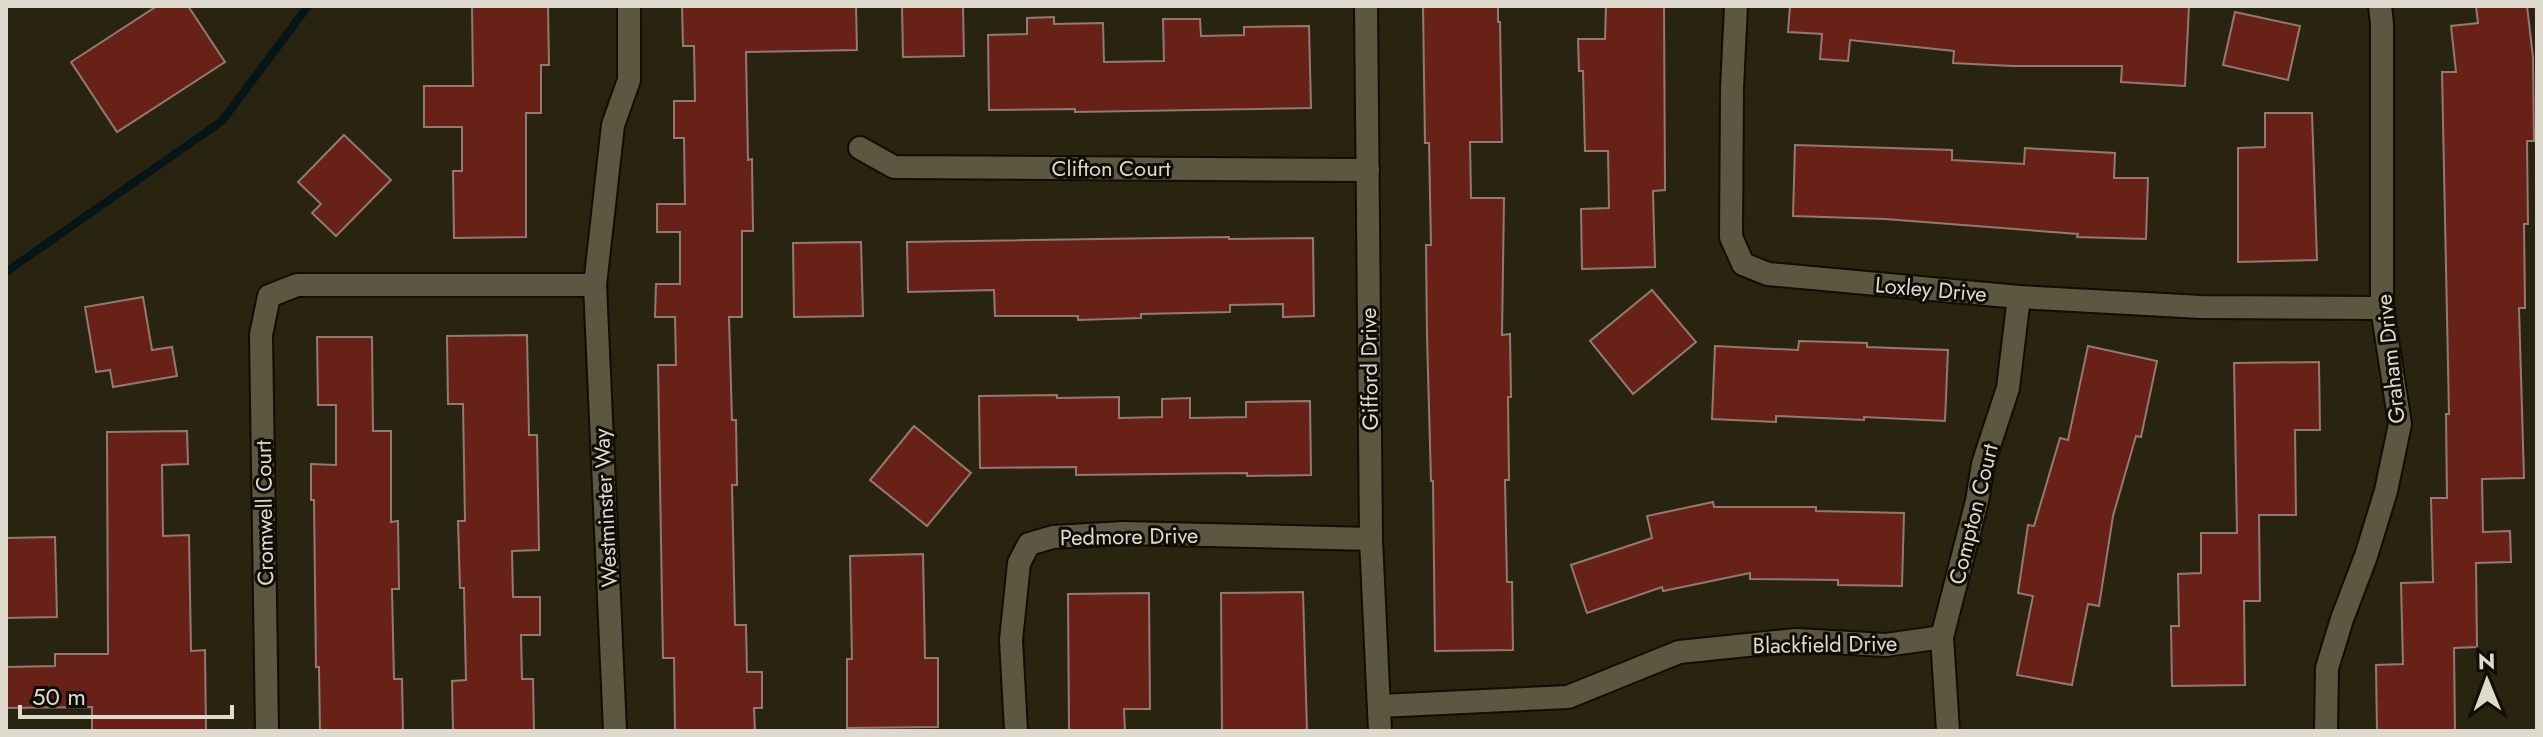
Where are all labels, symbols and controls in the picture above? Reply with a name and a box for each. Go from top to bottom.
street label: Clifton Court [1051,152,1171,184]
street label: Loxley Drive [1874,268,1988,310]
street label: Graham Drive [2367,293,2413,425]
street label: Gifford Drive [1352,307,1386,431]
street label: Westminster Way [585,427,625,588]
street label: Cromwell Court [247,439,281,586]
street label: Compton Court [1940,440,2006,588]
street label: Pedmore Drive [1059,519,1199,553]
street label: Blackfield Drive [1752,627,1898,661]
north arrow [2447,641,2527,721]
text: N [2478,645,2496,677]
scale bar [20,669,232,719]
text: 50 m [32,679,86,714]

